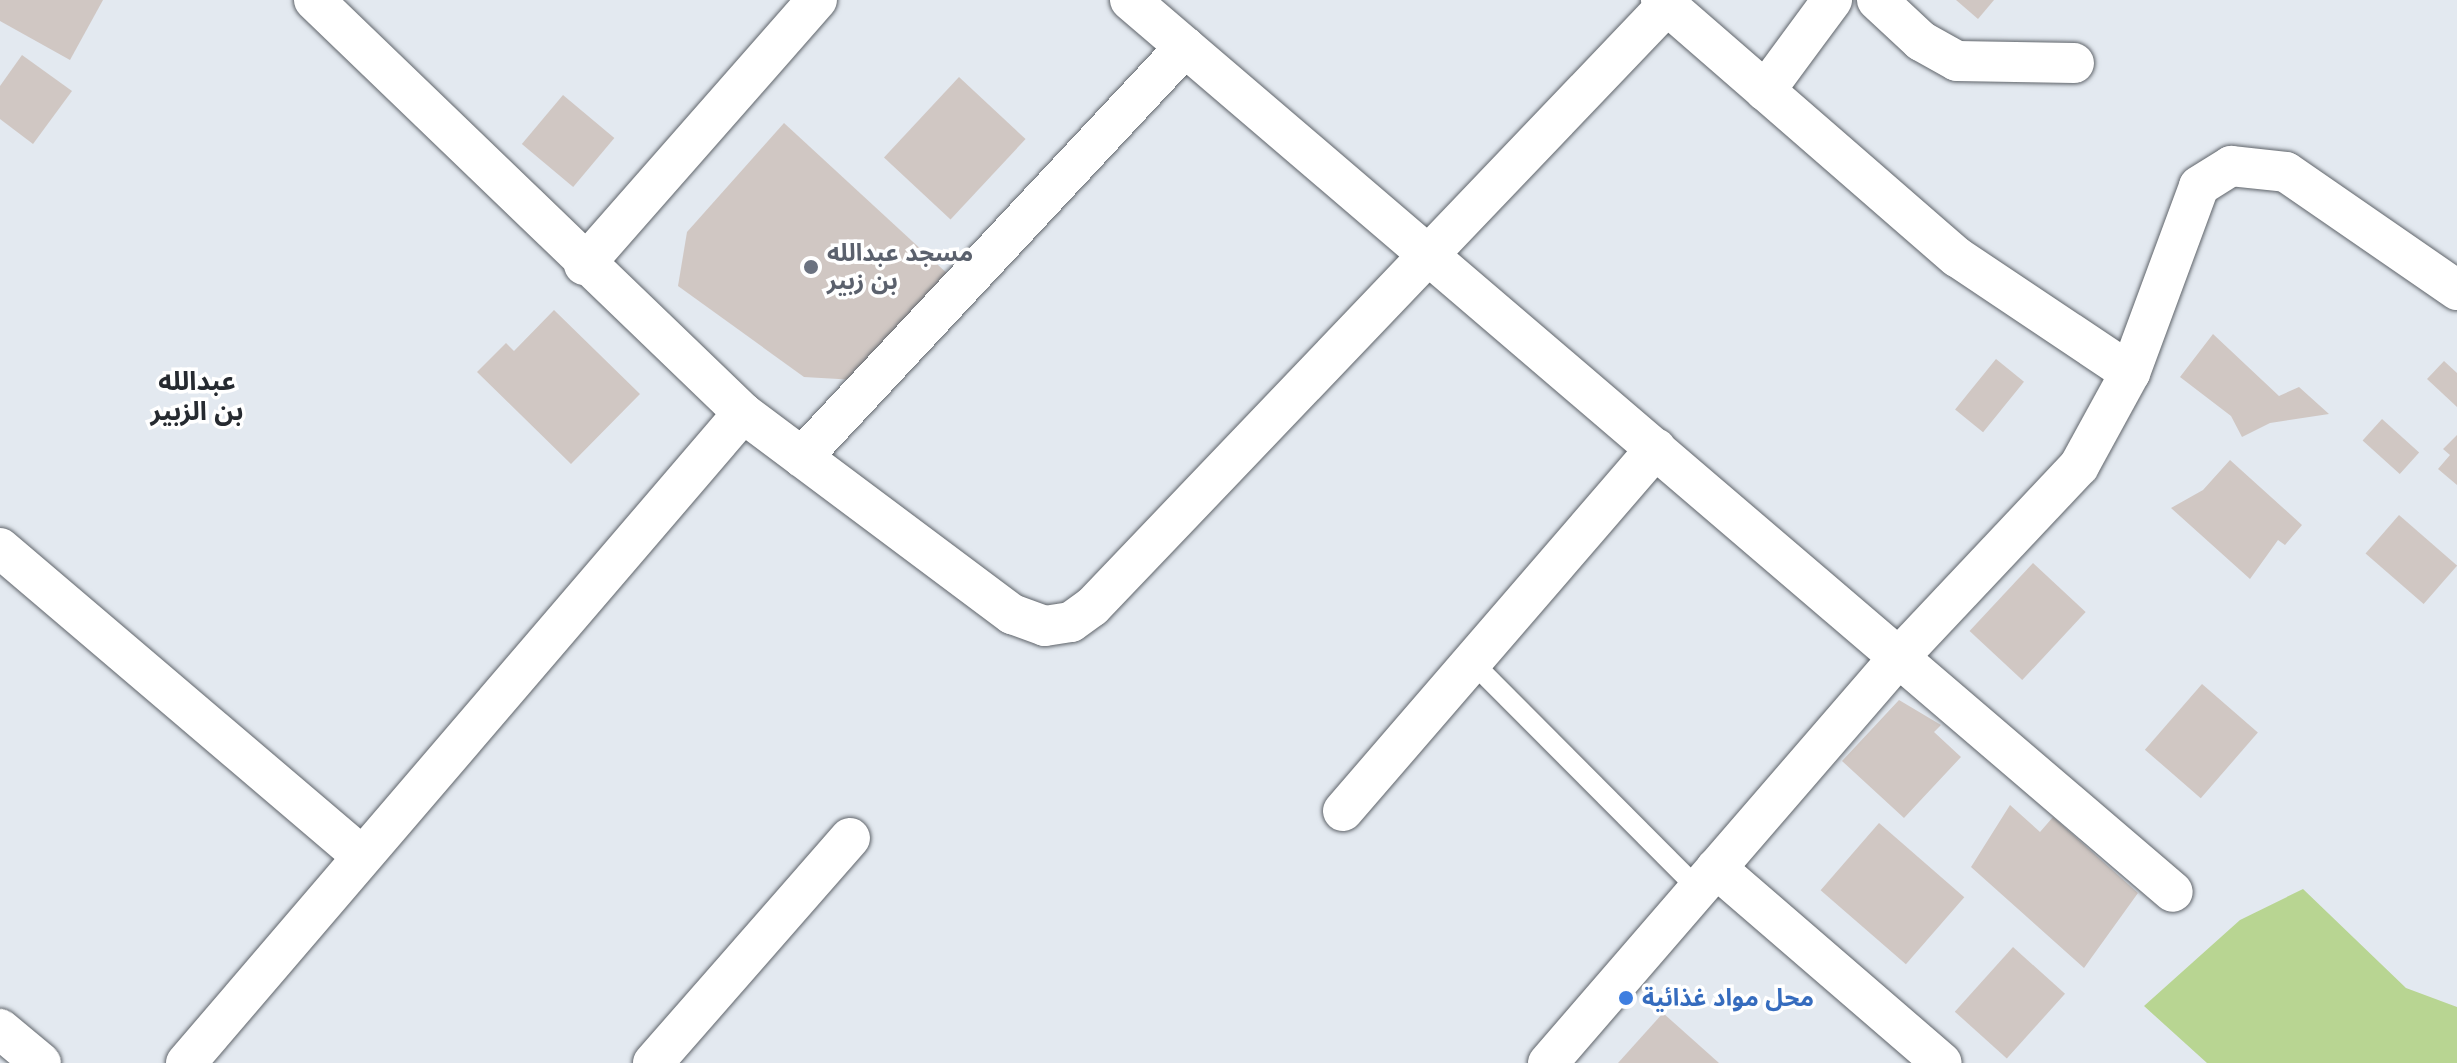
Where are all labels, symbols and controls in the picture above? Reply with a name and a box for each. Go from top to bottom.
place label: مسجد عبدالله بن زبير [827,239,973,295]
marker: مسجد عبدالله بن زبير [802,258,820,276]
district label: عبدالله بن الزبير [151,365,243,426]
place label: محل مواد غذائية [1642,984,1814,1012]
marker: محل مواد غذائية [1617,989,1635,1007]

